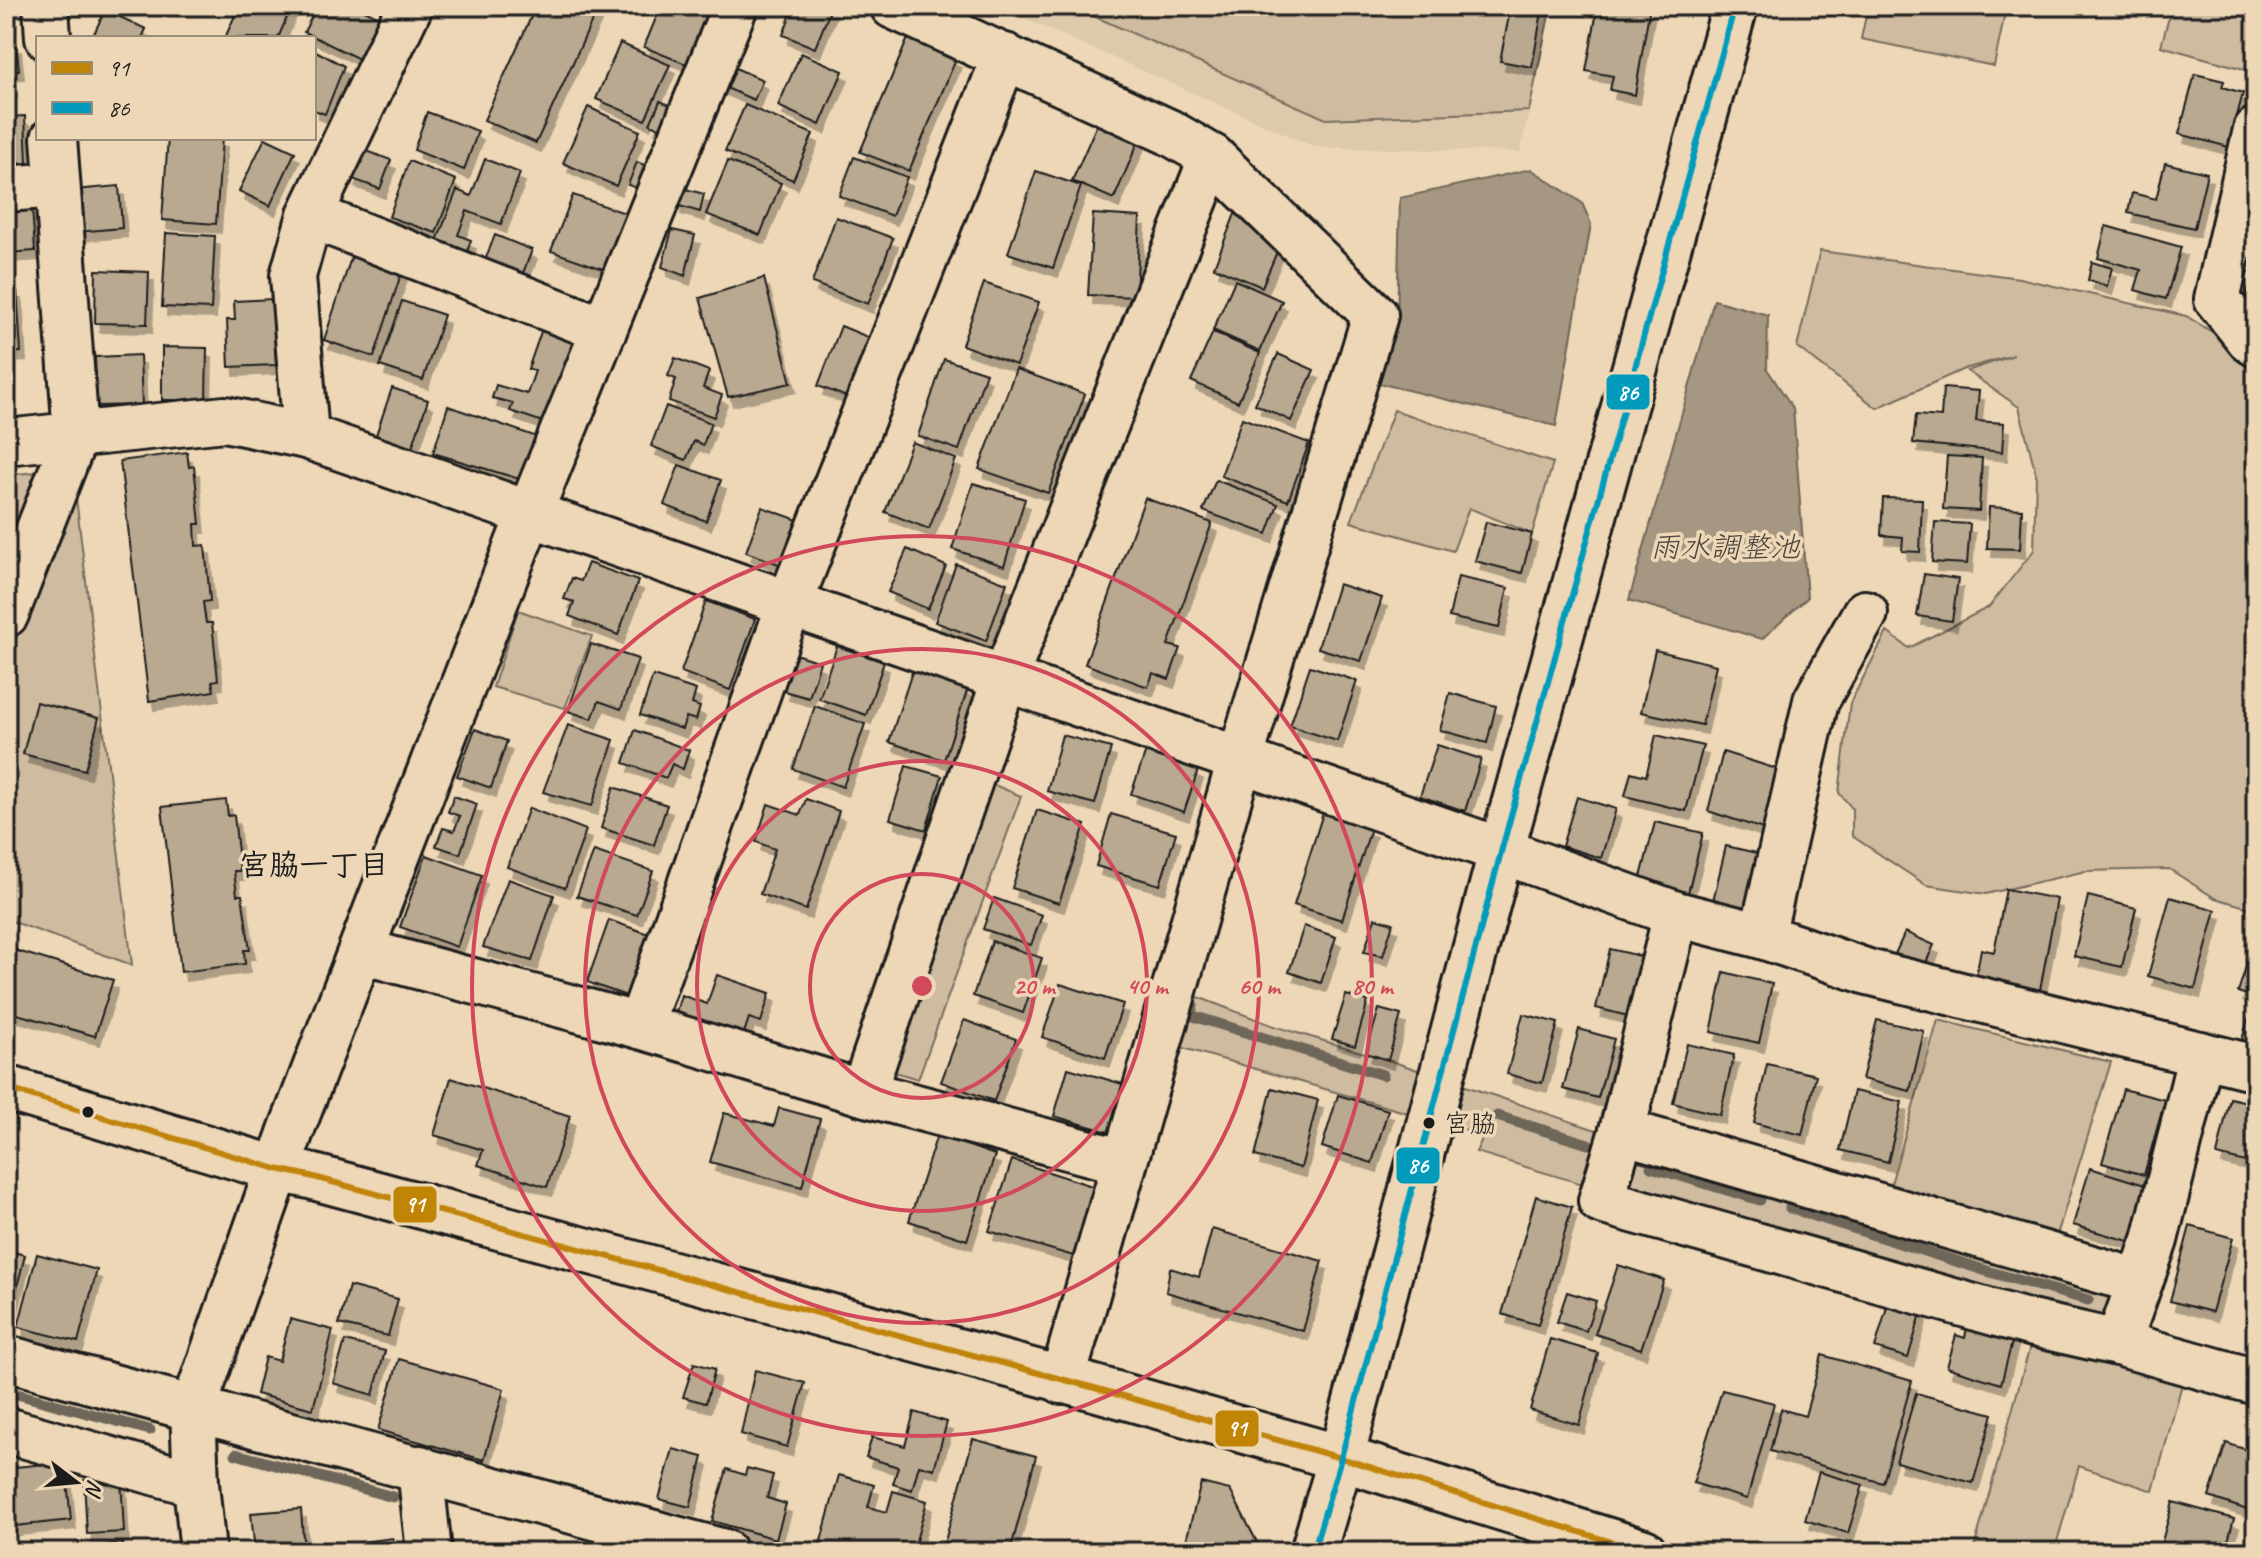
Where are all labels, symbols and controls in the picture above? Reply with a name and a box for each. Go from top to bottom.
legend [36,36,316,140]
text: 91 [108,53,131,83]
text: 86 [108,93,131,123]
line badge: 86 [1605,373,1651,411]
text: 86 [1618,379,1640,407]
water label: 雨水調整池 [1650,528,1801,566]
district label: 宮脇一丁目 [239,846,389,884]
text: 20 m [1013,971,1057,1001]
text: 40 m [1126,971,1170,1001]
text: 60 m [1238,971,1282,1001]
text: 80 m [1351,971,1395,1001]
centre of rings [908,972,936,1000]
unlabelled marker [80,1104,96,1120]
place label: 宮脇 [1444,1107,1496,1140]
marker: 宮脇 [1421,1115,1437,1131]
line badge: 86 [1395,1146,1441,1185]
text: 86 [1408,1152,1430,1180]
line badge: 91 [392,1185,438,1224]
text: 91 [405,1191,427,1219]
line badge: 91 [1214,1409,1260,1448]
text: 91 [1227,1415,1249,1443]
north arrow [36,1442,116,1522]
text: N [78,1477,110,1501]

